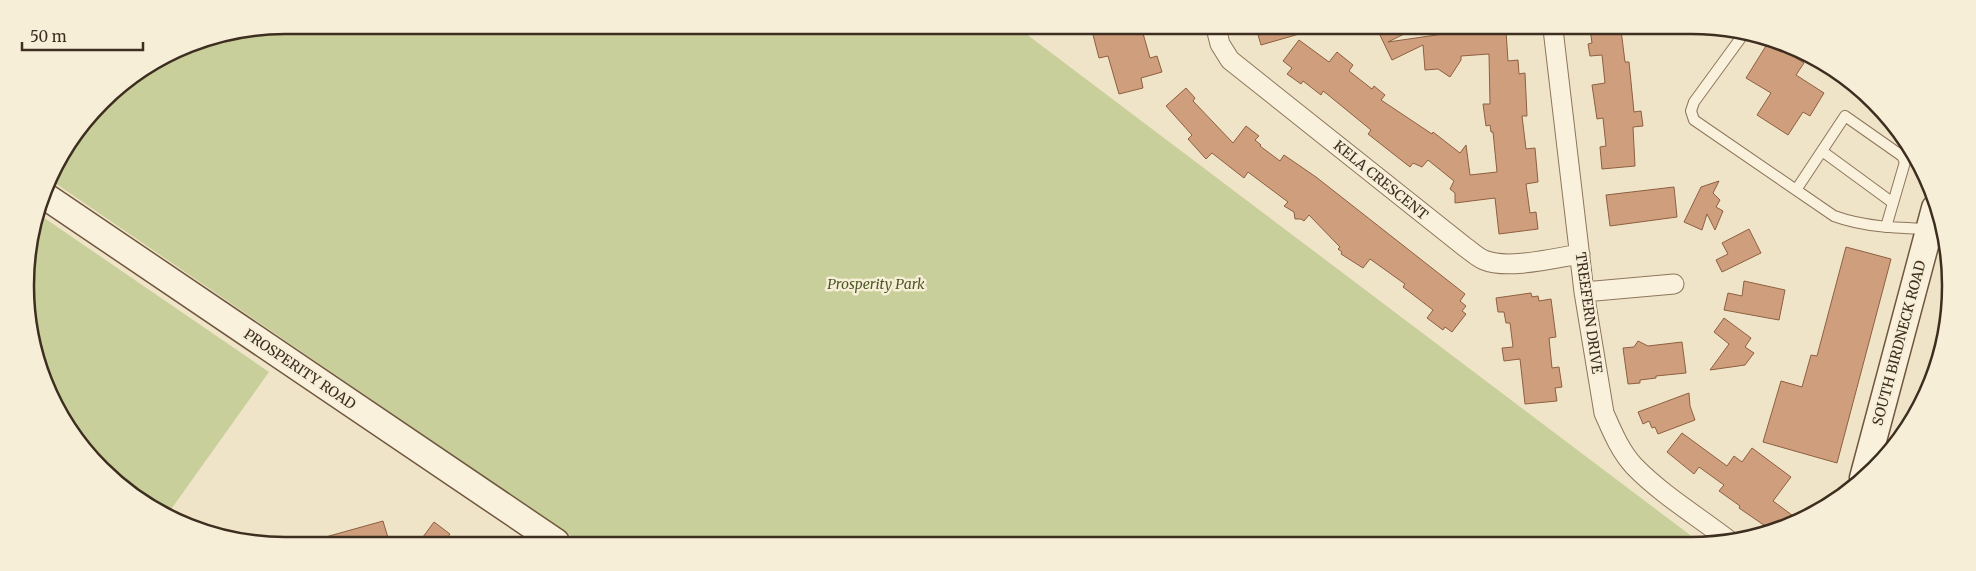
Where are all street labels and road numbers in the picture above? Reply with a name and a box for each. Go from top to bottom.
street label: KELA CRESCENT [1330,136,1432,224]
street label: TREEFERN DRIVE [1572,251,1606,375]
street label: SOUTH BIRDNECK ROAD [1868,258,1930,427]
street label: PROSPERITY ROAD [241,325,360,413]

